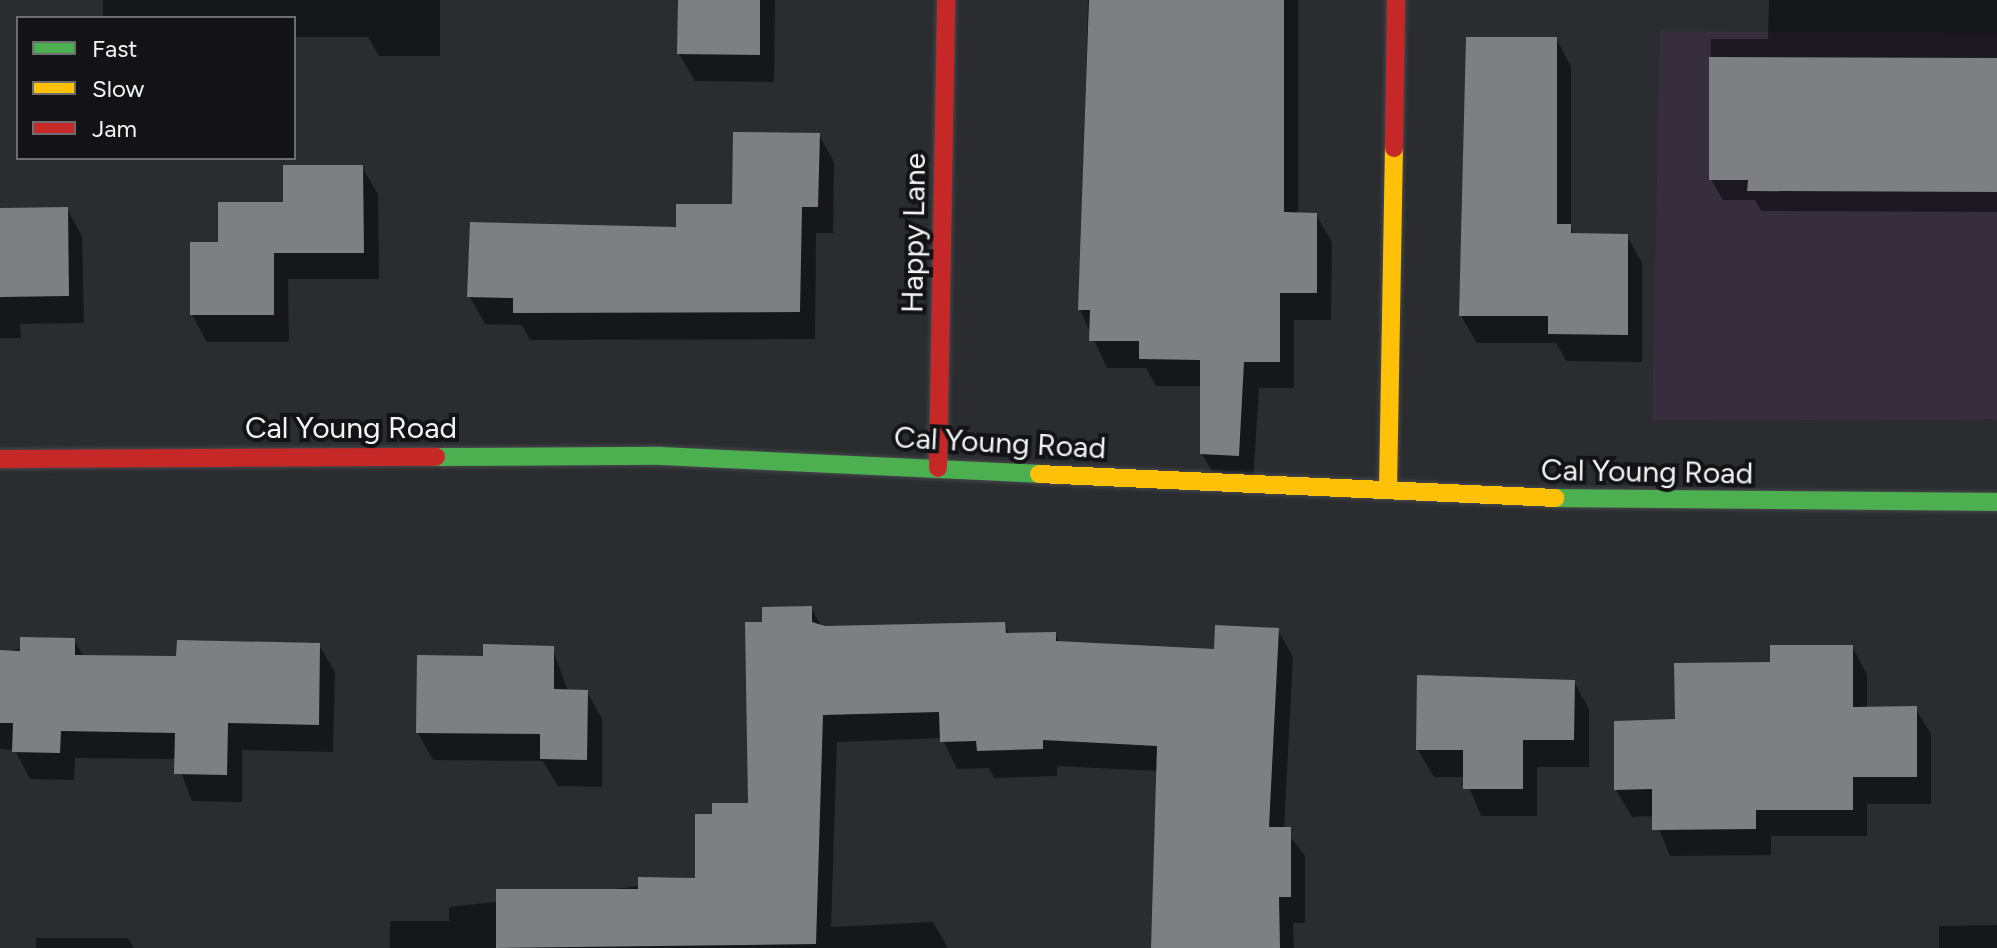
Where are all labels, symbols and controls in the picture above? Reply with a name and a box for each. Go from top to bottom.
legend [16,16,296,160]
text: Fast [92,34,137,63]
text: Slow [92,74,144,103]
text: Jam [92,114,137,143]
street label: Happy Lane [895,153,933,313]
street label: Cal Young Road [245,410,457,446]
street label: Cal Young Road [893,419,1107,467]
street label: Cal Young Road [1541,452,1753,492]

